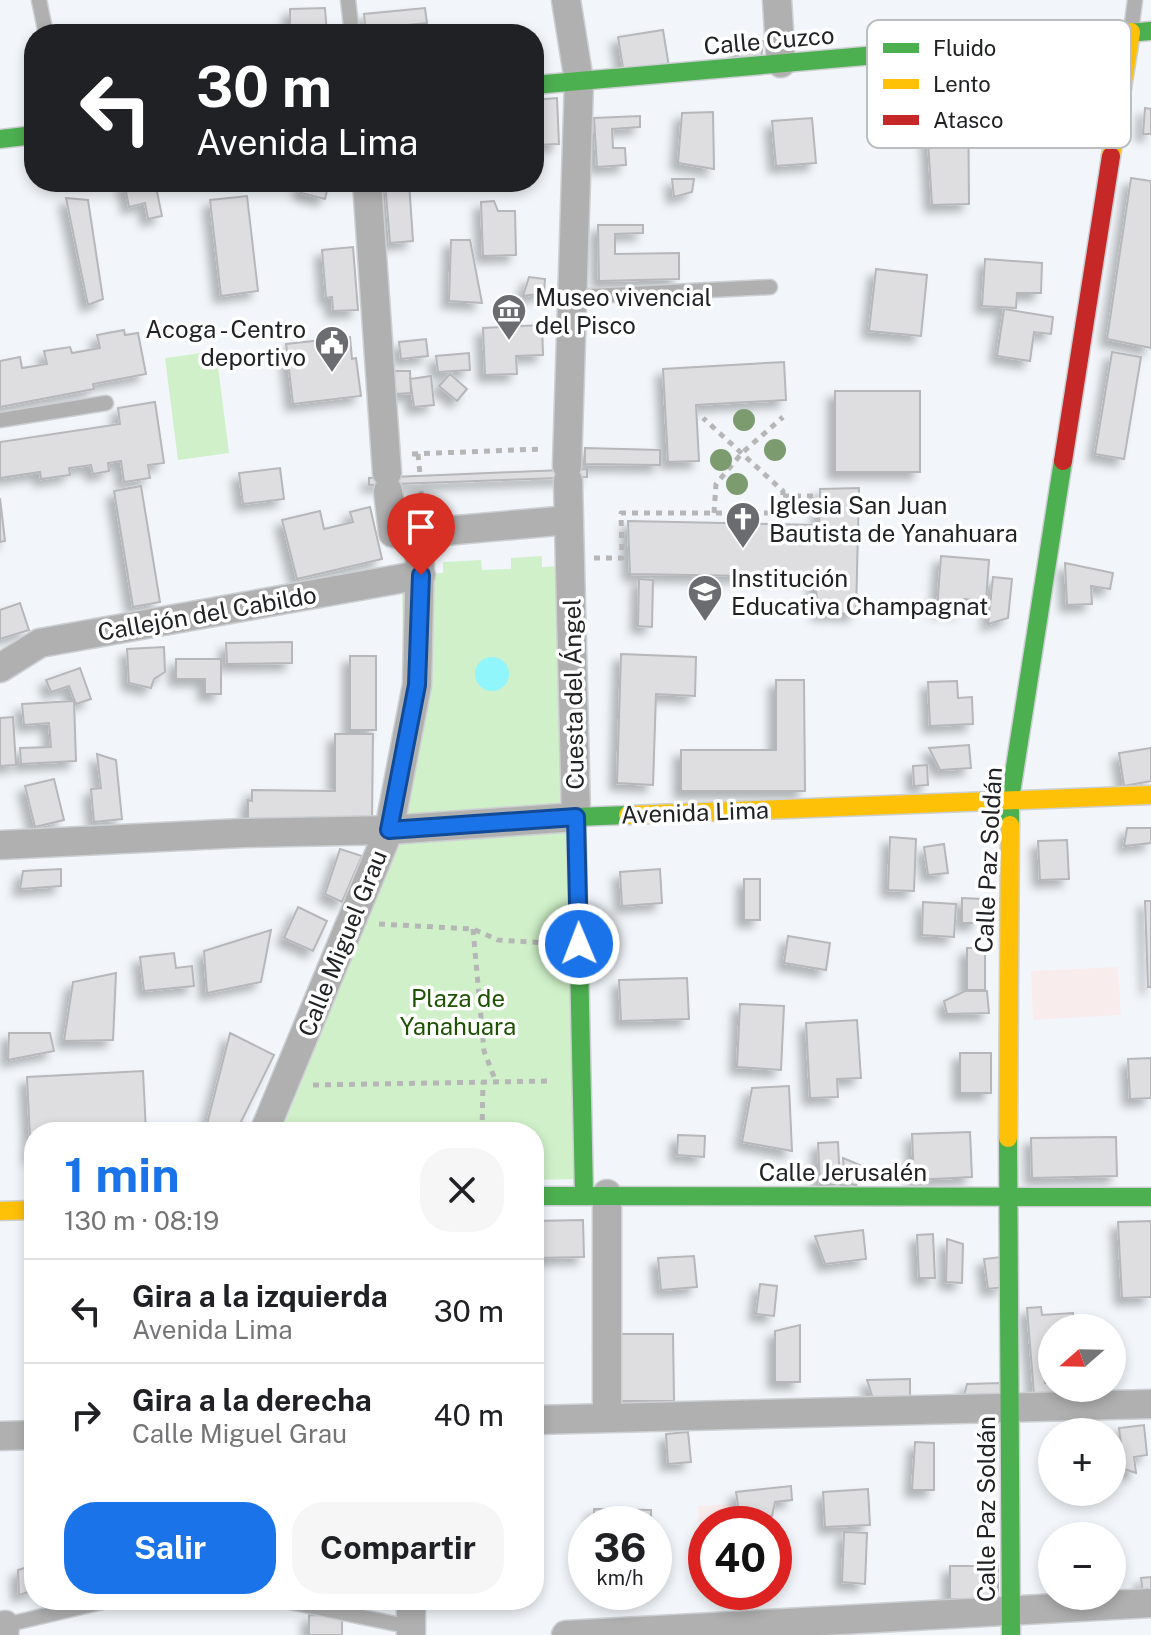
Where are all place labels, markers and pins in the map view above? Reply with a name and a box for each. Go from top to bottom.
place label: Museo vivencial del Pisco [535,283,712,339]
museum icon: Museo vivencial del Pisco [490,292,528,342]
place label: Acoga - Centro deportivo [145,315,306,371]
public building icon: Acoga - Centro deportivo [313,324,351,374]
place label: Iglesia San Juan Bautista de Yanahuara [769,491,1018,547]
pin [387,493,455,575]
church icon: Iglesia San Juan Bautista de Yanahuara [724,500,762,550]
place label: Institución Educativa Champagnat [731,564,988,620]
school or university icon: Institución Educativa Champagnat [686,573,724,623]

